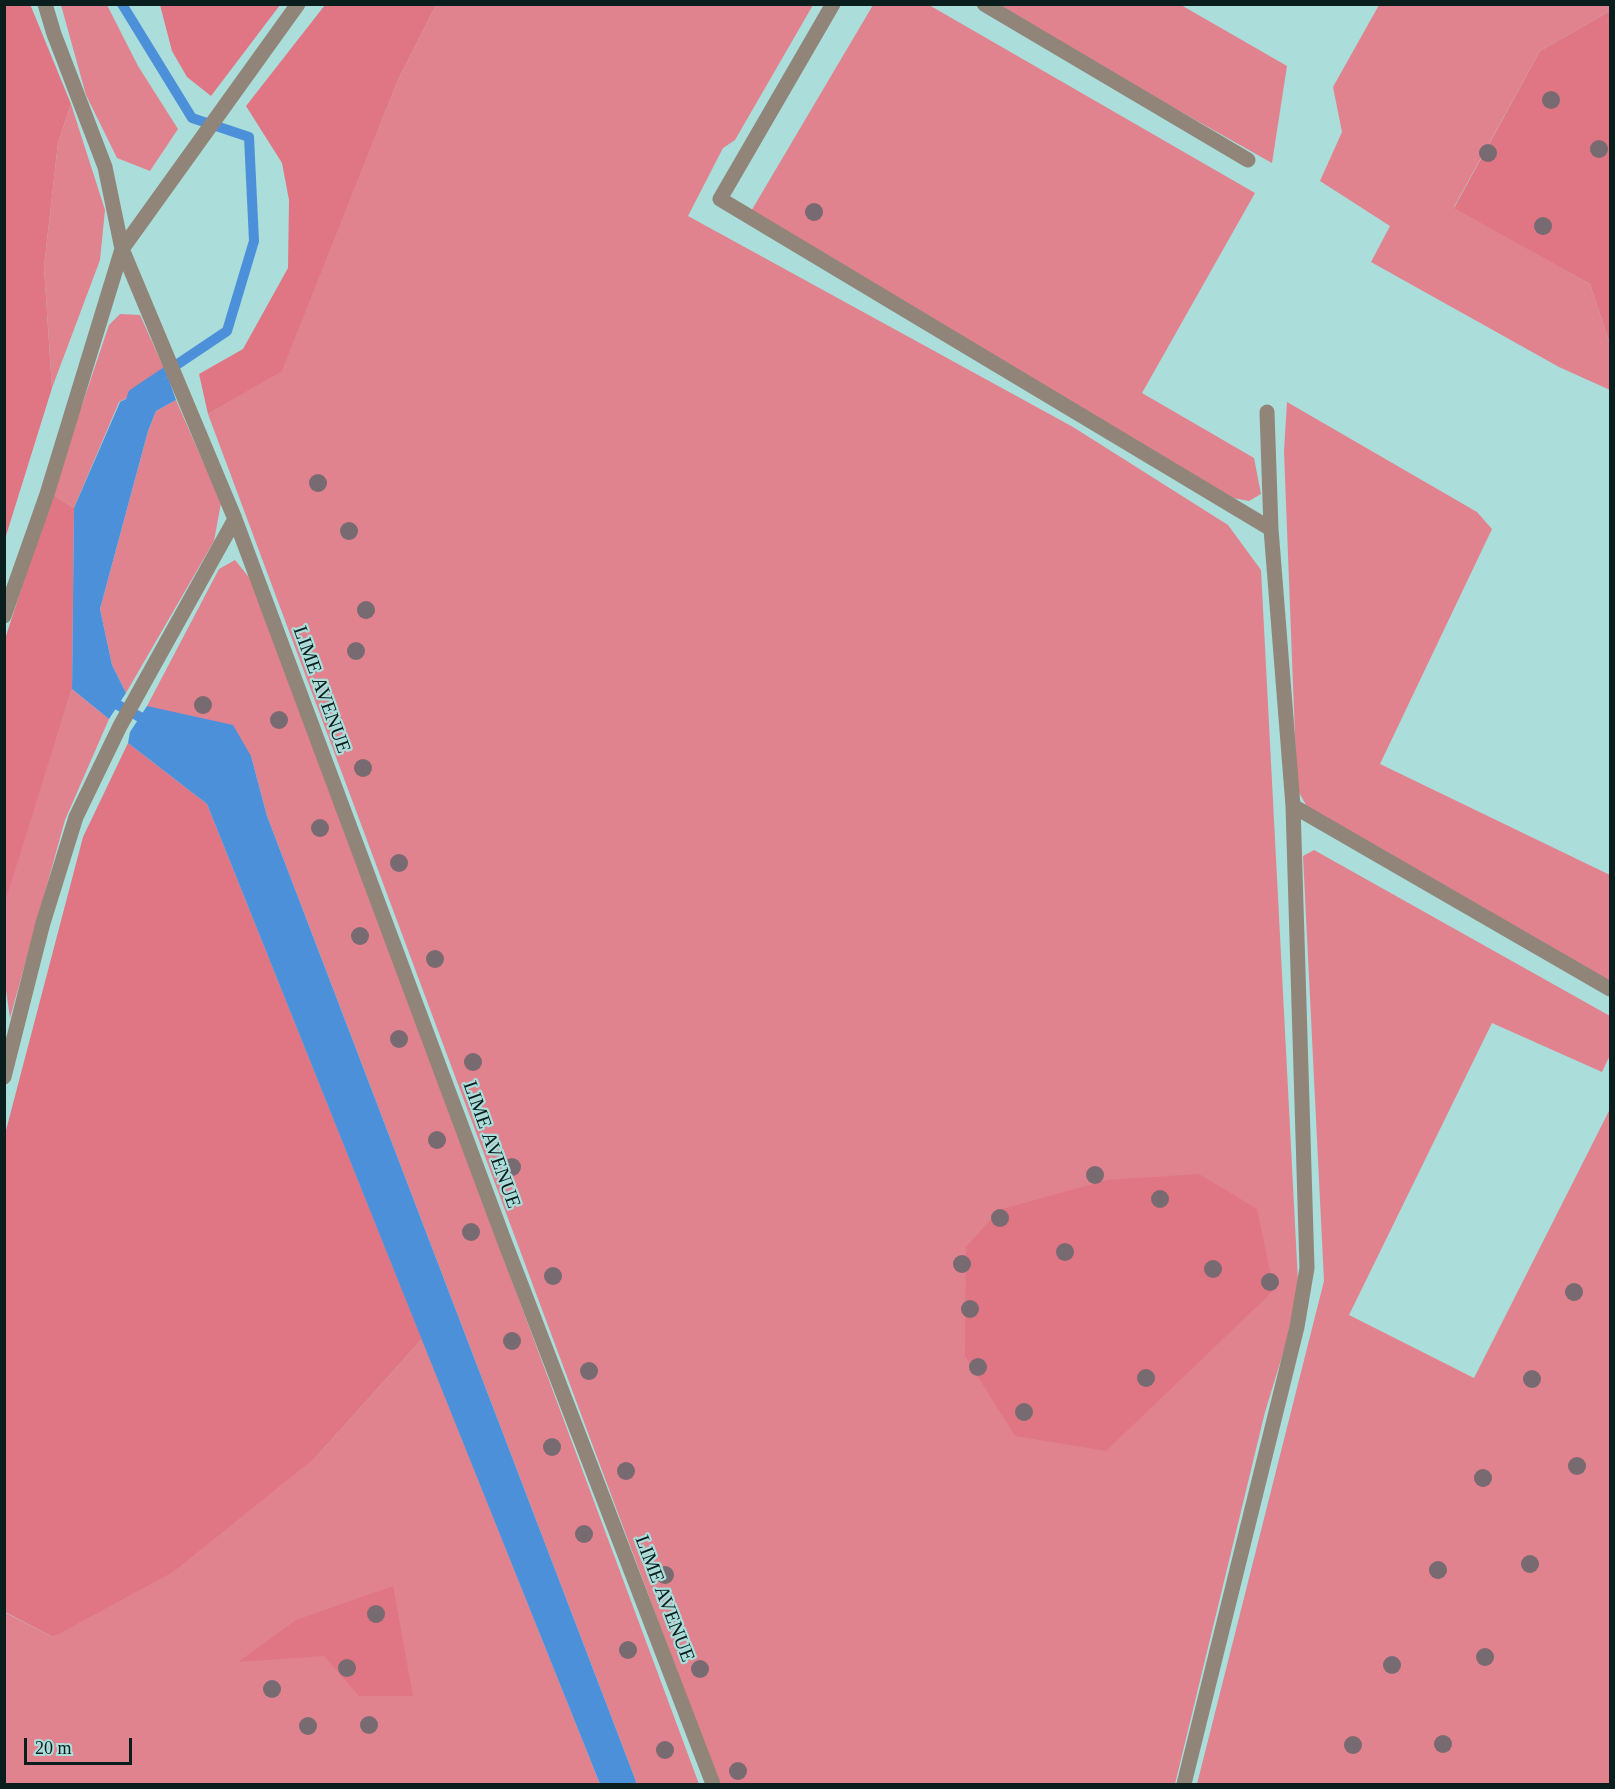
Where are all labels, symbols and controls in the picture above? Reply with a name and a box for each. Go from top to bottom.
street label: LIME AVENUE [287,623,355,757]
street label: LIME AVENUE [457,1078,525,1212]
street label: LIME AVENUE [629,1532,699,1666]
scale bar [27,1726,135,1764]
text: 20 m [35,1738,72,1758]

